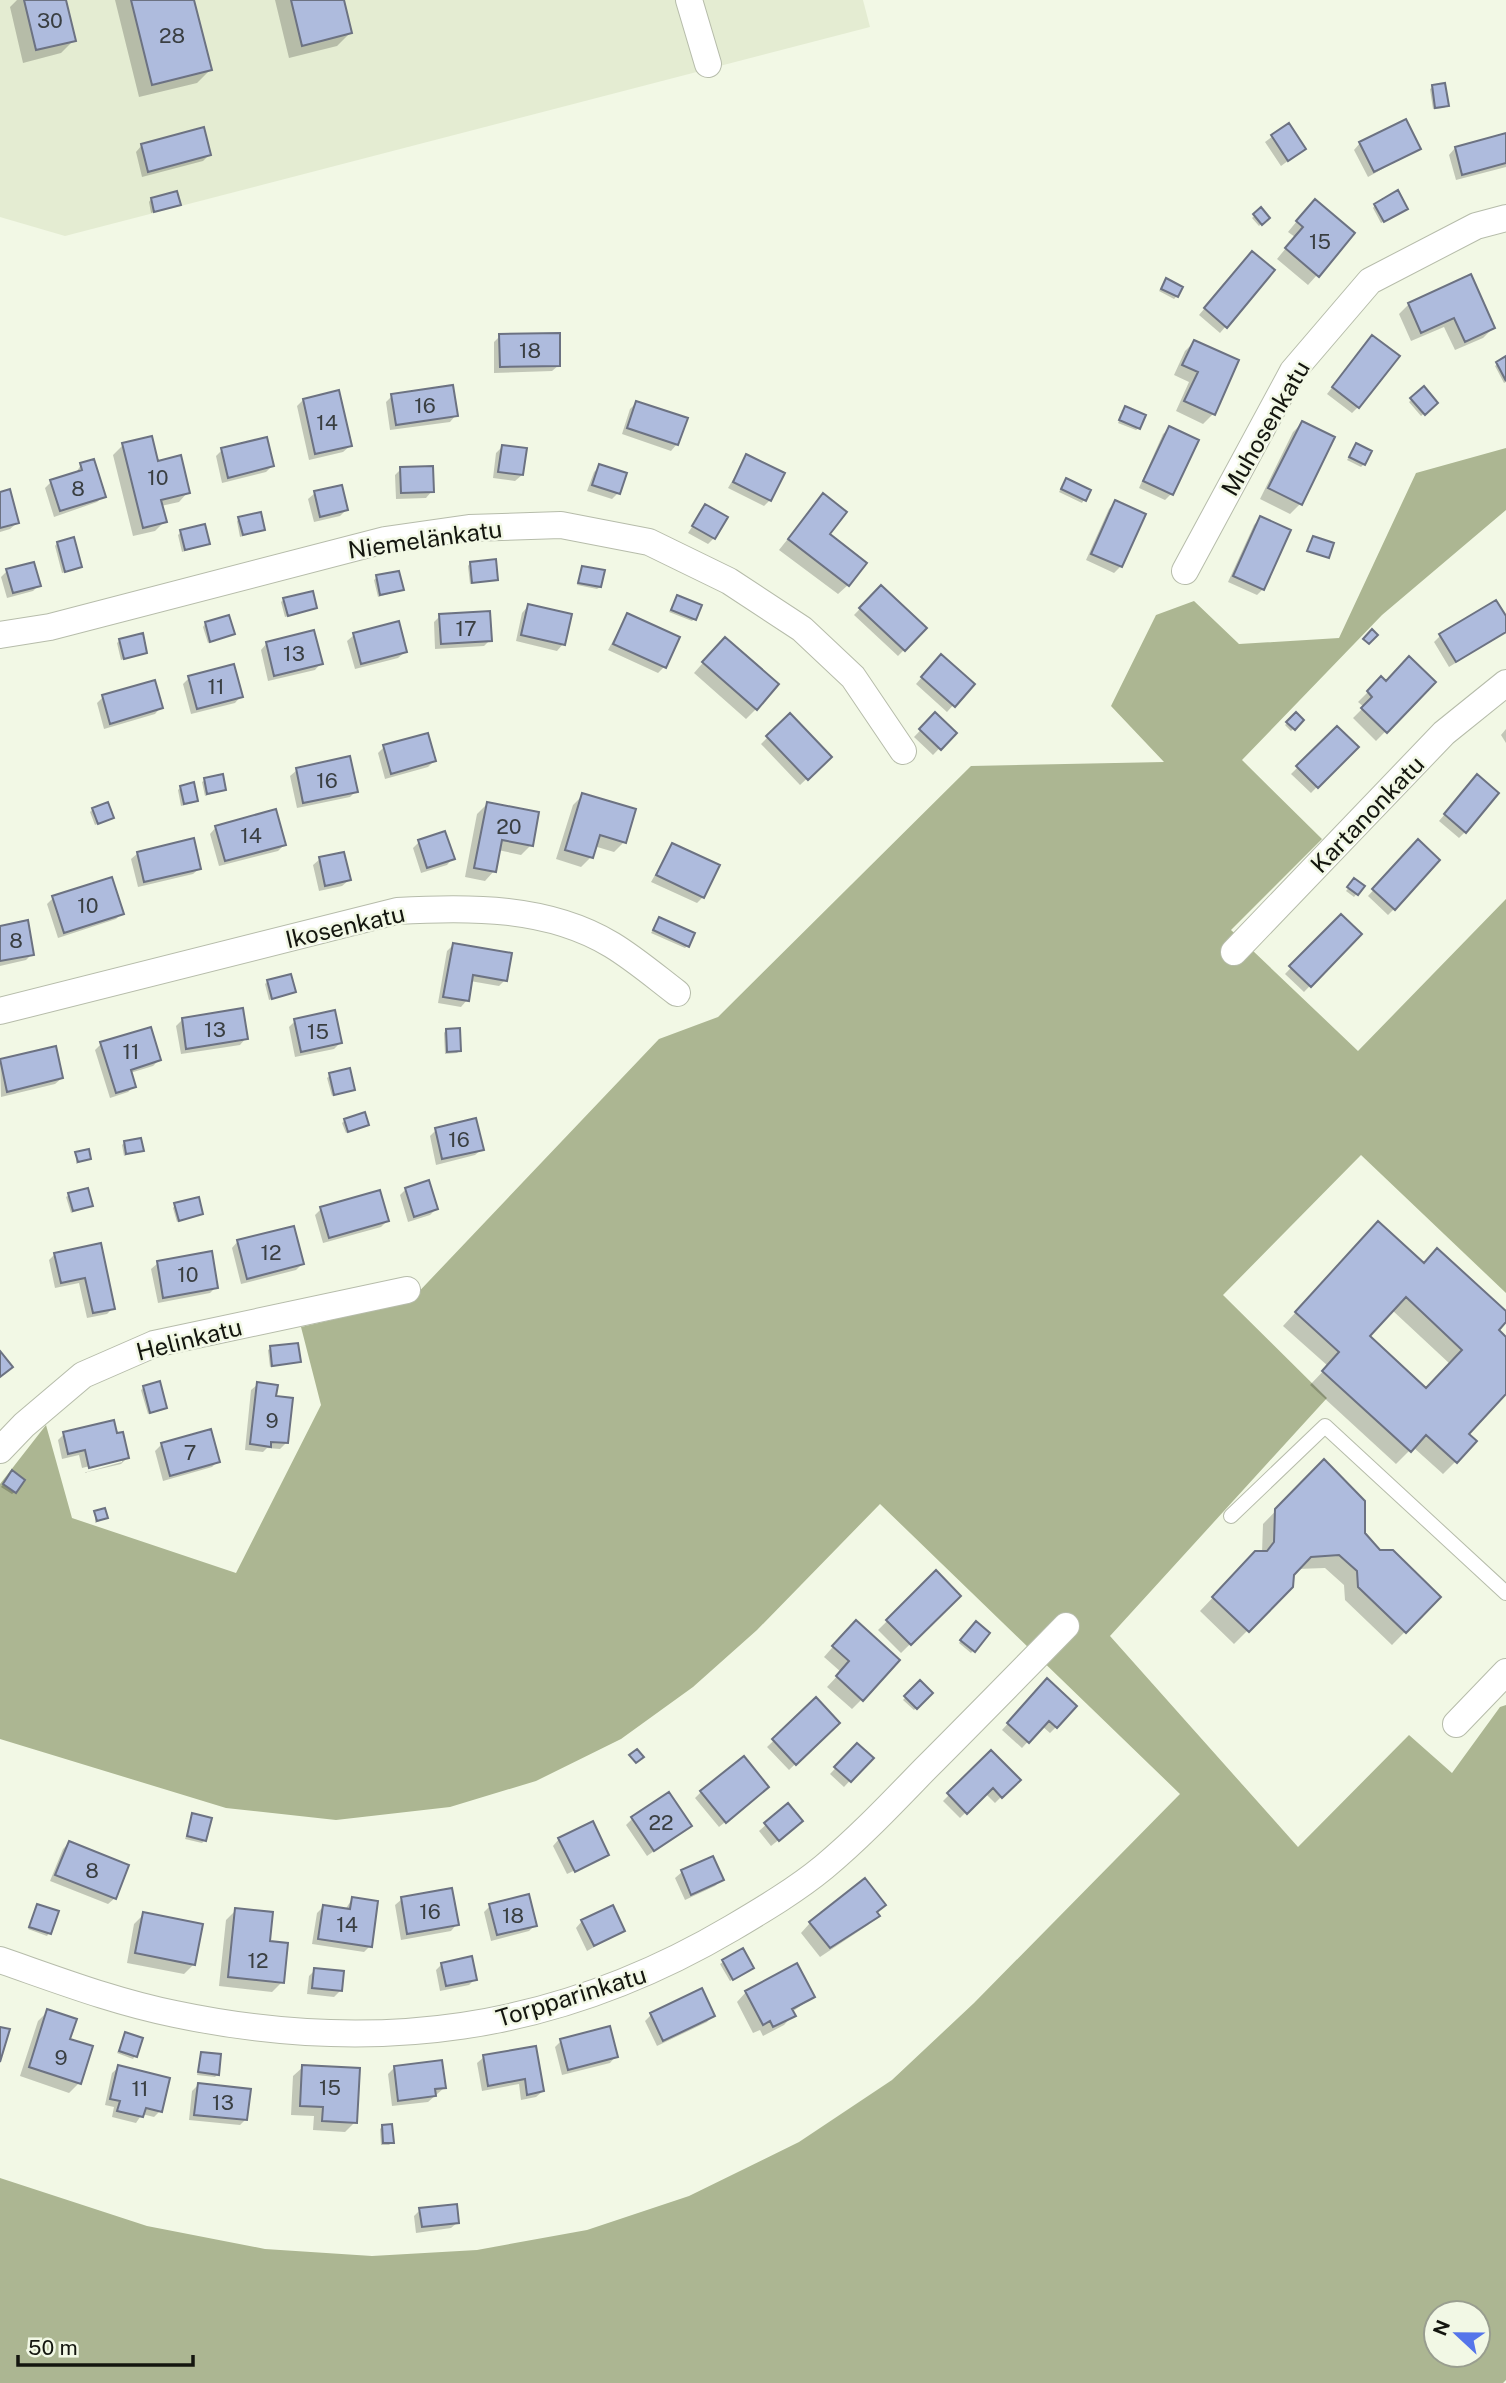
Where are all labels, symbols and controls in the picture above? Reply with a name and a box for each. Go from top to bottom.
house number: 30 [37,8,63,33]
house number: 28 [159,23,185,48]
house number: 15 [1309,229,1331,254]
house number: 18 [519,338,541,363]
street label: Muhosenkatu [1215,355,1315,501]
house number: 16 [414,393,436,418]
house number: 14 [316,410,338,435]
house number: 10 [147,465,169,490]
house number: 8 [71,476,85,501]
street label: Niemelänkatu [346,514,504,564]
house number: 17 [455,616,477,641]
house number: 13 [283,641,305,666]
house number: 11 [207,674,225,699]
street label: Kartanonkatu [1304,750,1430,878]
house number: 16 [316,768,338,793]
house number: 20 [496,814,522,839]
house number: 14 [240,823,262,848]
house number: 10 [77,893,99,918]
street label: Ikosenkatu [282,899,408,953]
house number: 8 [9,928,23,953]
house number: 13 [204,1017,226,1042]
house number: 15 [307,1019,329,1044]
house number: 11 [122,1039,140,1064]
house number: 16 [448,1127,470,1152]
house number: 12 [260,1240,282,1265]
house number: 10 [177,1262,199,1287]
street label: Helinkatu [133,1312,245,1366]
house number: 9 [265,1408,279,1433]
house number: 7 [184,1440,196,1465]
house number: 22 [648,1810,674,1835]
house number: 8 [85,1858,99,1883]
house number: 16 [419,1899,441,1924]
house number: 18 [502,1903,524,1928]
house number: 14 [336,1912,358,1937]
house number: 12 [247,1948,269,1973]
street label: Torpparinkatu [492,1960,650,2032]
house number: 9 [54,2045,68,2070]
house number: 15 [319,2075,341,2100]
house number: 11 [131,2076,149,2101]
house number: 13 [212,2090,234,2115]
north arrow [1422,2299,1492,2369]
text: N [1428,2317,1454,2339]
scale bar [18,2324,192,2368]
text: 50 m [28,2335,78,2360]

